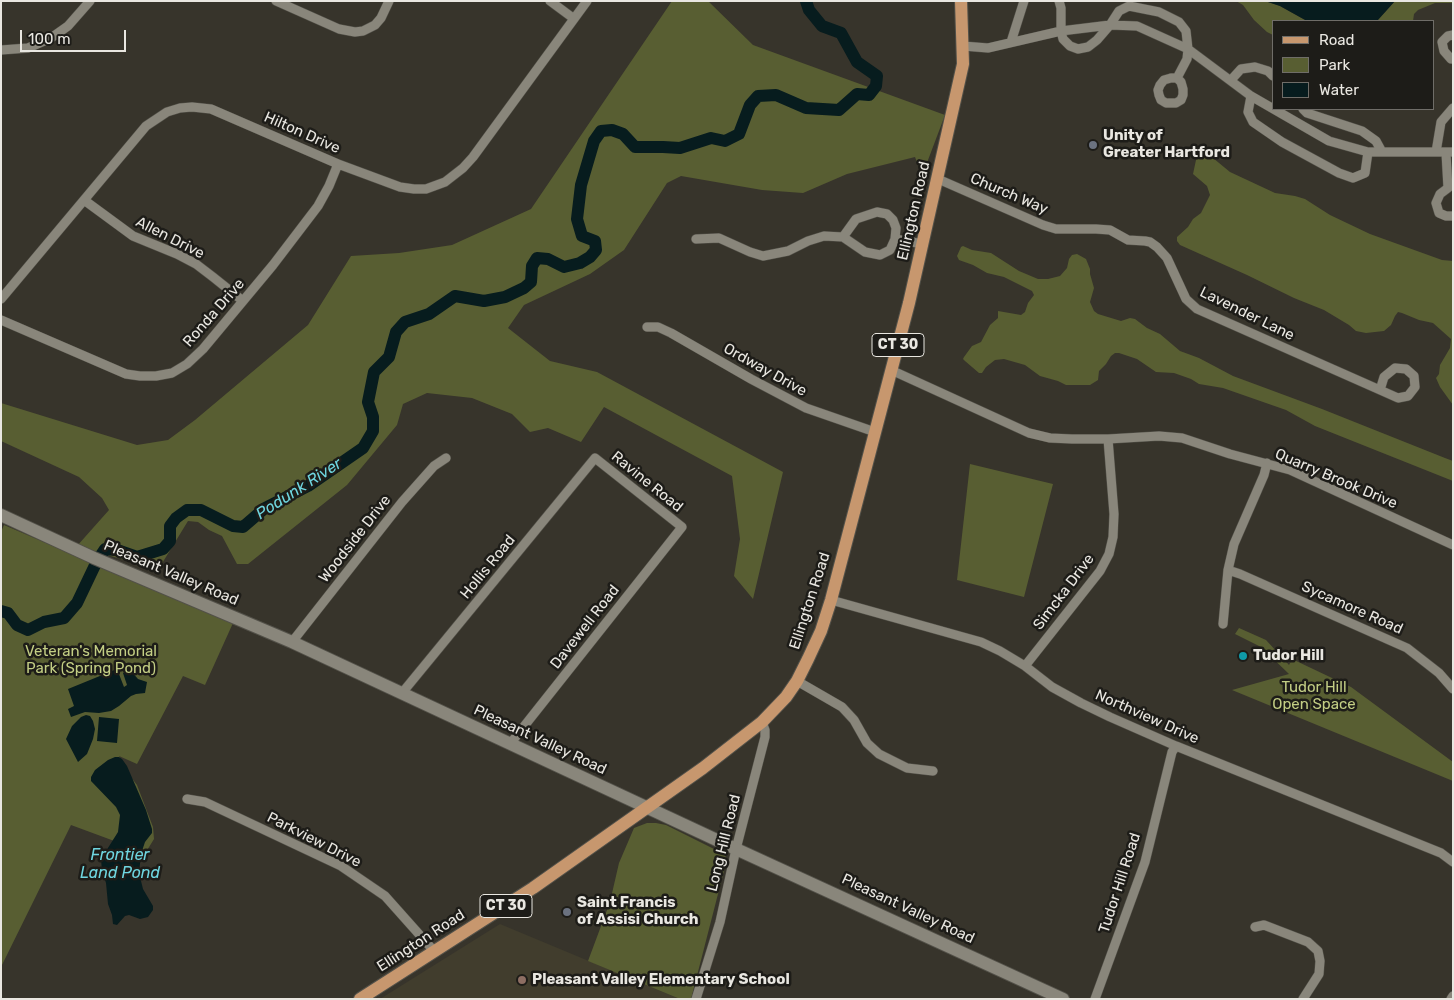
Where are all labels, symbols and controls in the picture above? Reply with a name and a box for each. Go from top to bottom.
scale bar [22,20,129,52]
legend [1272,20,1434,110]
text: 100 m [28,30,70,48]
text: Road [1319,31,1355,49]
text: Park [1319,56,1350,74]
text: Water [1319,81,1359,99]
street label: Hilton Drive [261,108,343,158]
place label: Unity of Greater Hartford [1103,127,1230,162]
marker: Unity of Greater Hartford [1087,139,1099,151]
street label: Ellington Road [894,160,934,262]
street label: Church Way [967,170,1051,218]
street label: Allen Drive [133,213,207,263]
street label: Ronda Drive [180,275,248,351]
street label: Lavender Lane [1197,283,1297,345]
road number: CT 30 [872,334,924,356]
street label: Ordway Drive [720,340,810,400]
street label: Quarry Brook Drive [1272,445,1400,513]
street label: Ravine Road [608,448,686,516]
water label: Podunk River [252,454,346,524]
street label: Woodside Drive [315,492,395,586]
street label: Hollis Road [457,531,519,603]
street label: Pleasant Valley Road [101,536,241,610]
street label: Ellington Road [786,550,834,652]
street label: Simcka Drive [1030,551,1098,633]
street label: Sycamore Road [1299,578,1405,638]
street label: Davewell Road [547,581,623,673]
park label: Veteran's Memorial Park (Spring Pond) [25,643,157,678]
place label: Tudor Hill [1253,647,1324,665]
marker: Tudor Hill [1237,650,1249,662]
park label: Tudor Hill Open Space [1272,679,1356,714]
street label: Northview Drive [1092,686,1202,748]
street label: Pleasant Valley Road [471,701,609,779]
street label: Long Hill Road [703,793,745,893]
street label: Parkview Drive [264,809,364,871]
street label: Tudor Hill Road [1095,831,1145,935]
water label: Frontier Land Pond [80,845,160,883]
street label: Pleasant Valley Road [839,870,977,948]
road number: CT 30 [480,894,532,918]
place label: Saint Francis of Assisi Church [577,894,699,929]
street label: Ellington Road [374,906,468,976]
marker: Saint Francis of Assisi Church [561,906,573,918]
place label: Pleasant Valley Elementary School [532,971,790,989]
marker: Pleasant Valley Elementary School [516,974,528,986]

